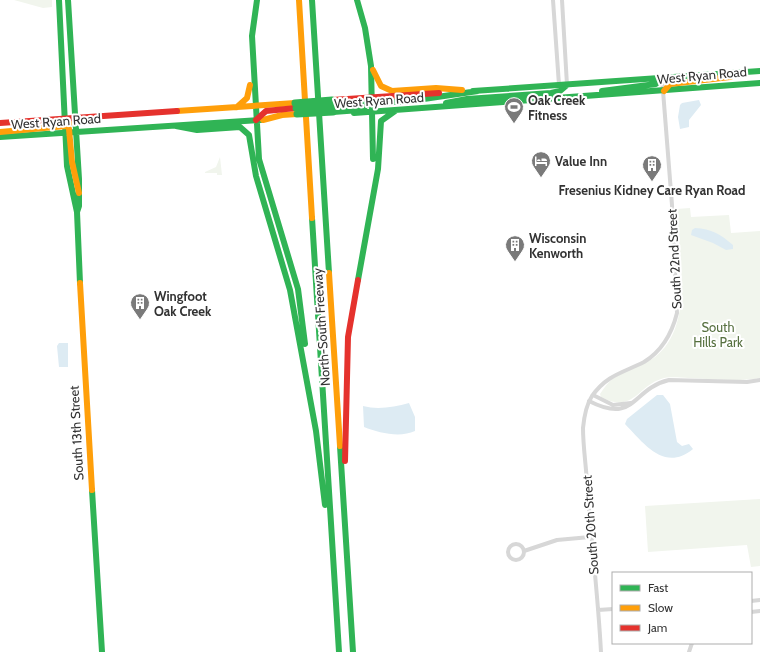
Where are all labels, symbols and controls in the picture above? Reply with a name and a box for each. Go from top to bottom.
street label: West Ryan Road [656,63,748,87]
street label: West Ryan Road [334,89,424,111]
place label: Oak Creek Fitness [528,92,586,123]
sports icon: Oak Creek Fitness [503,96,525,124]
street label: West Ryan Road [11,110,101,132]
hotel icon: Value Inn [530,150,552,178]
place label: Value Inn [555,153,607,169]
building icon: Fresenius Kidney Care Ryan Road [641,154,663,182]
place label: Fresenius Kidney Care Ryan Road [559,182,745,198]
street label: South 22nd Street [663,208,685,310]
place label: Wisconsin Kenworth [529,230,586,261]
building icon: Wisconsin Kenworth [504,234,526,262]
street label: North-South Freeway [309,267,333,387]
place label: Wingfoot Oak Creek [154,288,212,319]
building icon: Wingfoot Oak Creek [129,292,151,320]
park label: South Hills Park [693,319,743,350]
street label: South 13th Street [65,385,86,481]
street label: South 20th Street [579,474,601,575]
legend [612,572,752,644]
text: Fast [648,580,668,595]
text: Slow [648,600,673,615]
text: Jam [647,620,667,635]

